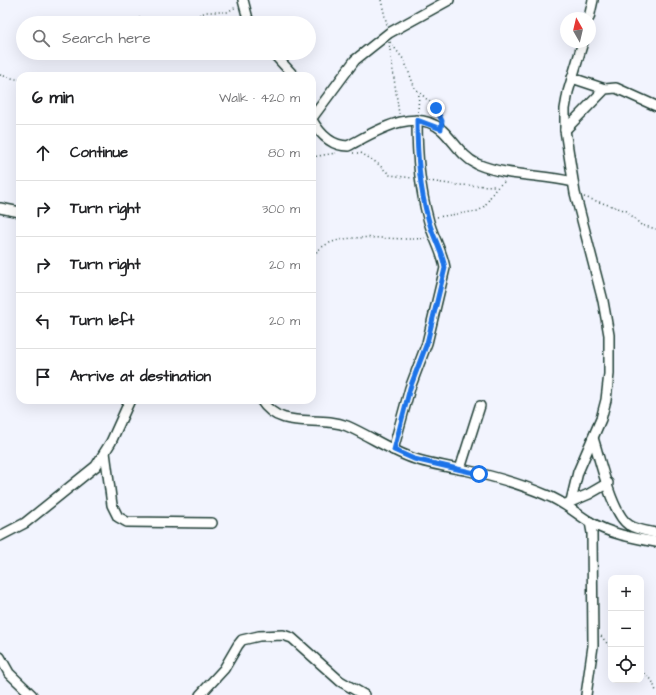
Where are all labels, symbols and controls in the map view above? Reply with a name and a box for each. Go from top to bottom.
north arrow [560,12,596,48]
search box [16,16,316,60]
icon: search [30,27,52,49]
text: Search here [62,28,151,49]
text: 6 min [32,86,74,110]
text: Walk · 420 m [219,89,300,107]
route end [427,99,445,117]
icon: ahead [32,142,54,164]
text: Continue [70,142,128,163]
text: 80 m [268,144,300,162]
icon: right [32,198,54,220]
text: Turn right [70,198,141,219]
text: 300 m [262,200,300,218]
icon: right [32,254,54,276]
text: Turn right [70,254,141,275]
text: 20 m [269,256,300,274]
icon: left [32,310,54,332]
text: Turn left [70,310,134,331]
text: 20 m [269,312,300,330]
icon: arrive [32,366,54,388]
text: Arrive at destination [70,366,211,387]
route start [470,465,488,483]
map controls [608,575,644,683]
button: + [608,575,644,611]
button: − [608,611,644,647]
button: locate [608,647,644,683]

